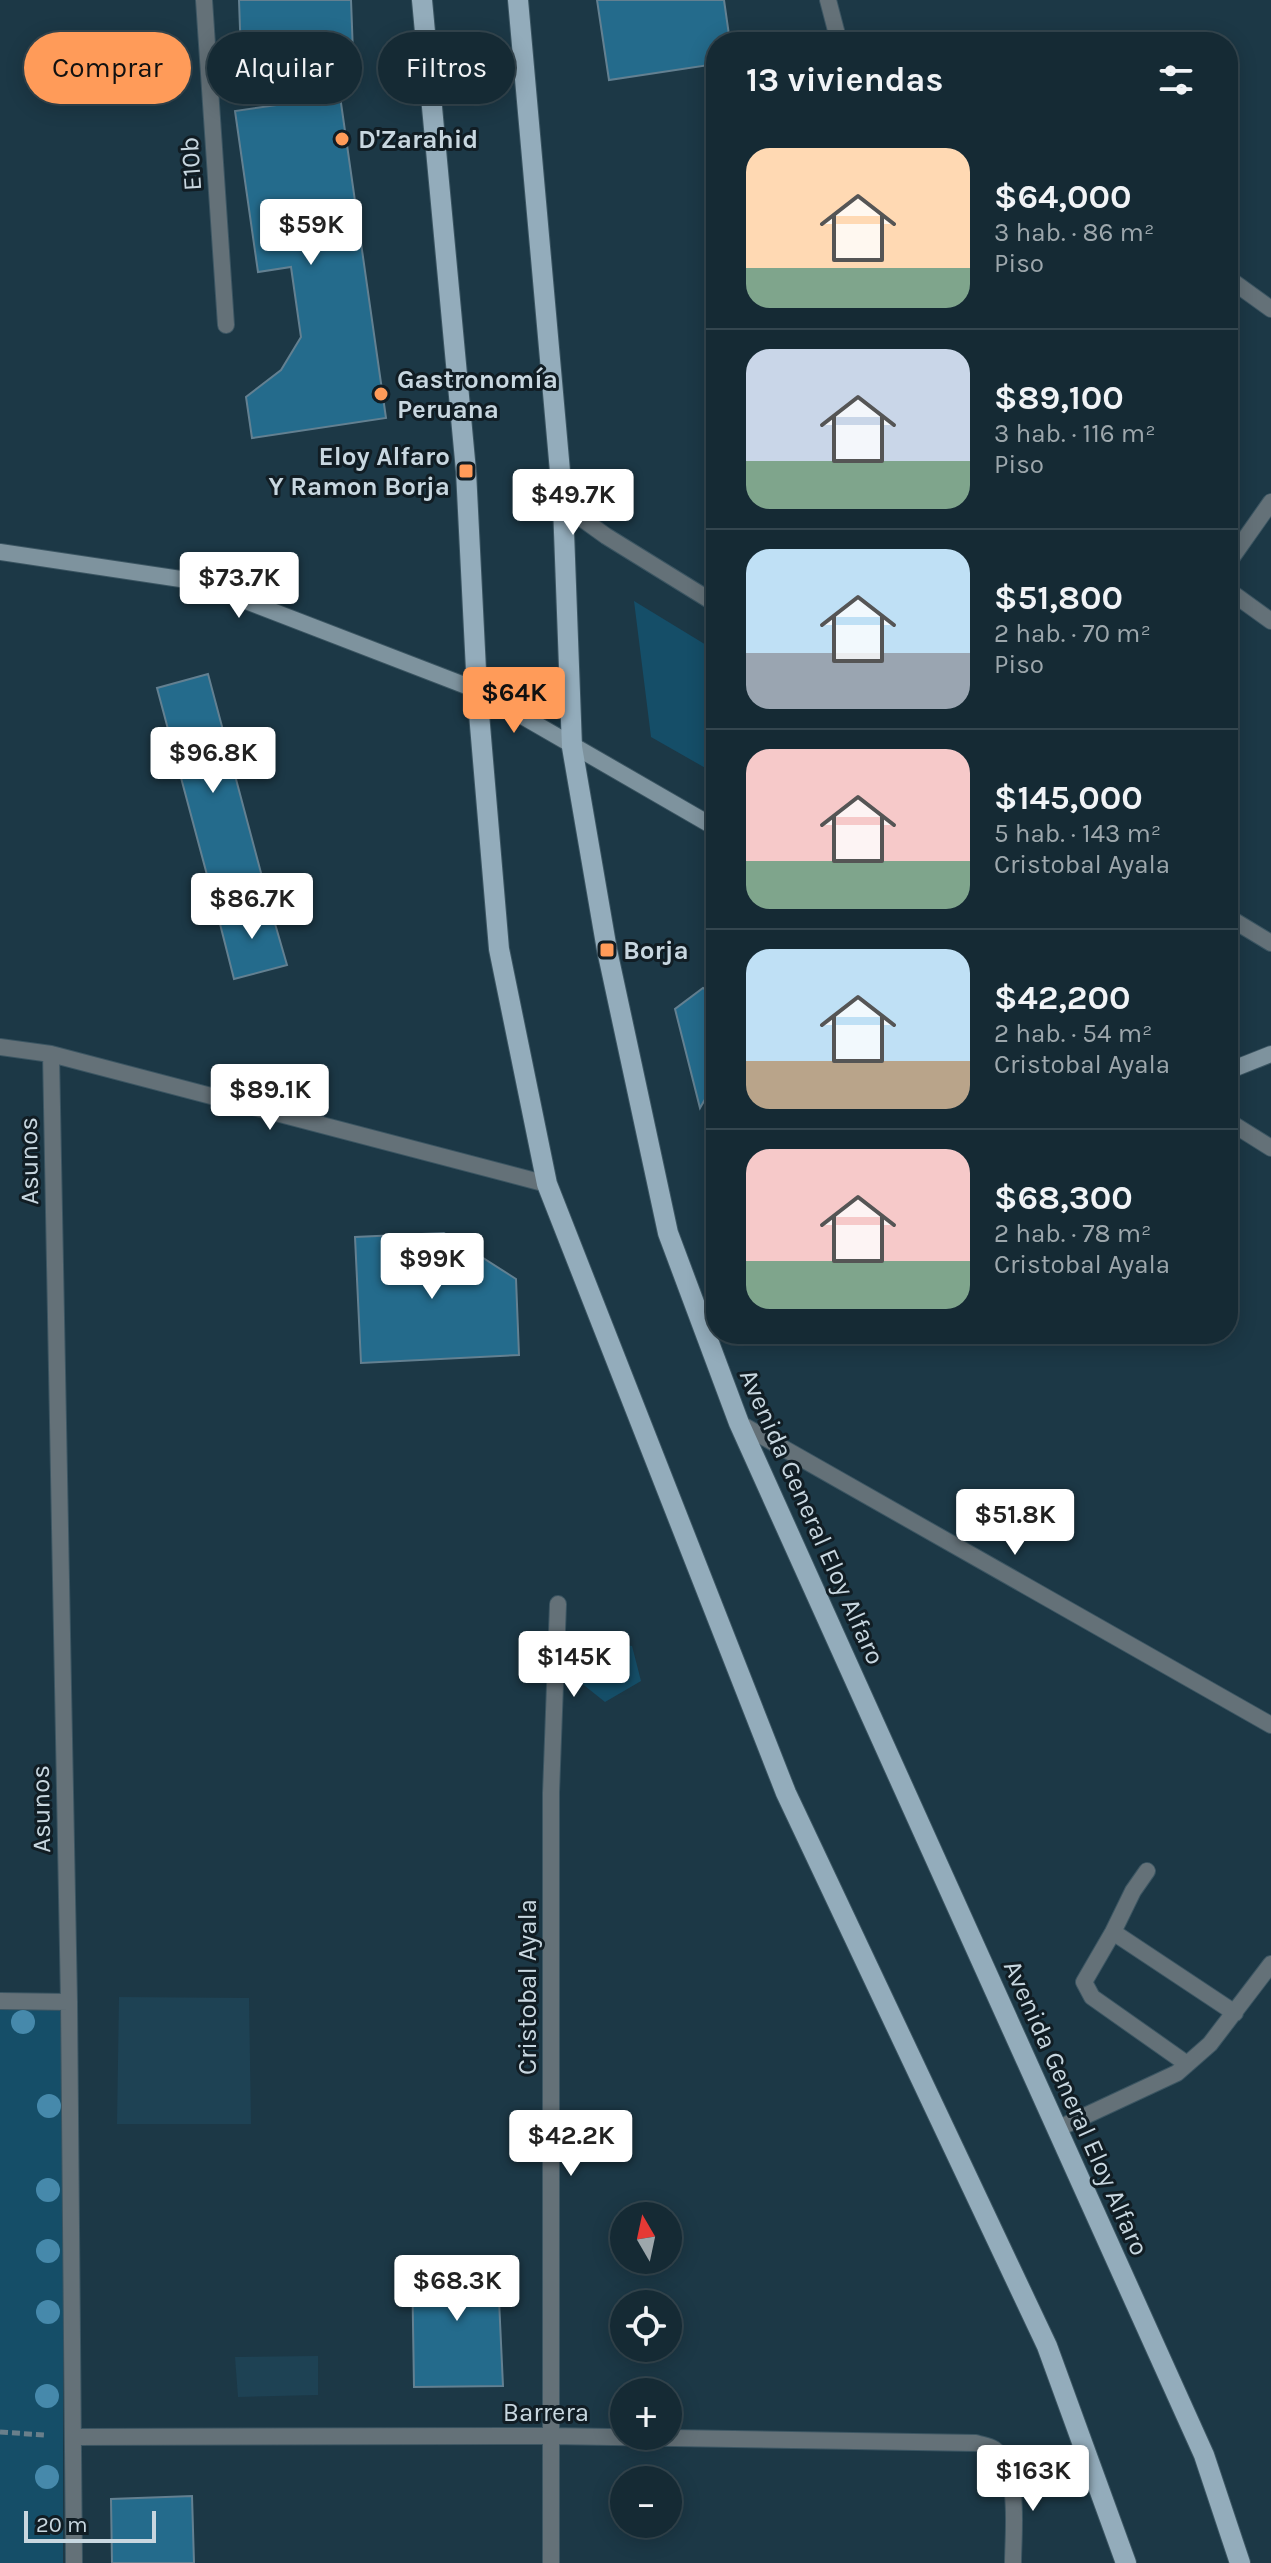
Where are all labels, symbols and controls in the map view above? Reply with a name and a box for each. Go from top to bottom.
chip: Comprar [24,32,191,104]
chip: Alquilar [207,32,362,104]
chip: Filtros [378,32,515,104]
icon: filters [1154,58,1198,102]
text: 13 viviendas [746,60,943,100]
place label: D'Zarahid [358,124,478,155]
marker: D'Zarahid [333,130,351,148]
street label: E10b [174,136,208,192]
text: $64,000 [994,177,1131,217]
icon: home [810,180,906,276]
pin: $59K [264,199,358,267]
text: $59K [278,209,344,240]
text: 3 hab. · 86 m² [994,217,1154,248]
text: Piso [994,248,1044,279]
place label: Gastronomía Peruana [397,364,558,425]
text: $89,100 [994,378,1124,418]
icon: home [810,381,906,477]
marker: Gastronomía Peruana [372,385,390,403]
text: 3 hab. · 116 m² [994,418,1156,449]
place label: Eloy Alfaro Y Ramon Borja [268,441,450,502]
text: Piso [994,449,1044,480]
marker: Eloy Alfaro Y Ramon Borja [457,462,475,480]
pin: $49.7K [508,469,638,537]
text: $49.7K [531,479,615,510]
pin: $73.7K [174,552,304,620]
text: $73.7K [198,562,280,593]
text: $51,800 [994,578,1123,618]
icon: home [810,581,906,677]
text: 2 hab. · 70 m² [994,618,1151,649]
text: Piso [994,649,1044,680]
pin: $64K [467,667,561,735]
text: $64K [481,677,547,708]
pin: $96.8K [148,727,278,795]
text: $96.8K [169,737,257,768]
text: $145,000 [994,778,1143,818]
icon: home [810,781,906,877]
text: 5 hab. · 143 m² [994,818,1161,849]
text: Cristobal Ayala [994,849,1170,880]
pin: $86.7K [187,873,317,941]
text: $86.7K [209,883,295,914]
place label: Borja [623,935,689,966]
marker: Borja [598,941,616,959]
text: $42,200 [994,978,1130,1018]
icon: home [810,981,906,1077]
text: 2 hab. · 54 m² [994,1018,1152,1049]
text: Cristobal Ayala [994,1049,1170,1080]
pin: $89.1K [205,1064,335,1132]
text: $89.1K [229,1074,311,1105]
street label: Asunos [13,1117,45,1205]
text: $68,300 [994,1178,1133,1218]
icon: home [810,1181,906,1277]
text: 2 hab. · 78 m² [994,1218,1151,1249]
pin: $99K [385,1233,479,1301]
text: $99K [399,1243,465,1274]
text: Cristobal Ayala [994,1249,1170,1280]
street label: Avenida General Eloy Alfaro [733,1365,891,1669]
pin: $51.8K [950,1489,1080,1557]
text: $51.8K [974,1499,1056,1530]
pin: $145K [518,1631,630,1699]
text: $145K [537,1641,611,1672]
street label: Asunos [25,1765,57,1853]
street label: Cristobal Ayala [512,1899,543,2075]
street label: Avenida General Eloy Alfaro [997,1956,1155,2260]
pin: $42.2K [506,2110,636,2178]
text: $42.2K [527,2120,615,2151]
north arrow [610,2202,682,2274]
map controls [610,2202,682,2538]
pin: $68.3K [392,2255,522,2323]
text: $68.3K [412,2265,502,2296]
button: locate [610,2290,682,2362]
button: + [610,2378,682,2450]
street label: Barrera [503,2397,589,2428]
pin: $163K [977,2445,1089,2513]
text: $163K [995,2455,1071,2486]
button: − [610,2466,682,2538]
scale bar [24,2507,156,2543]
text: 20 m [36,2512,88,2538]

